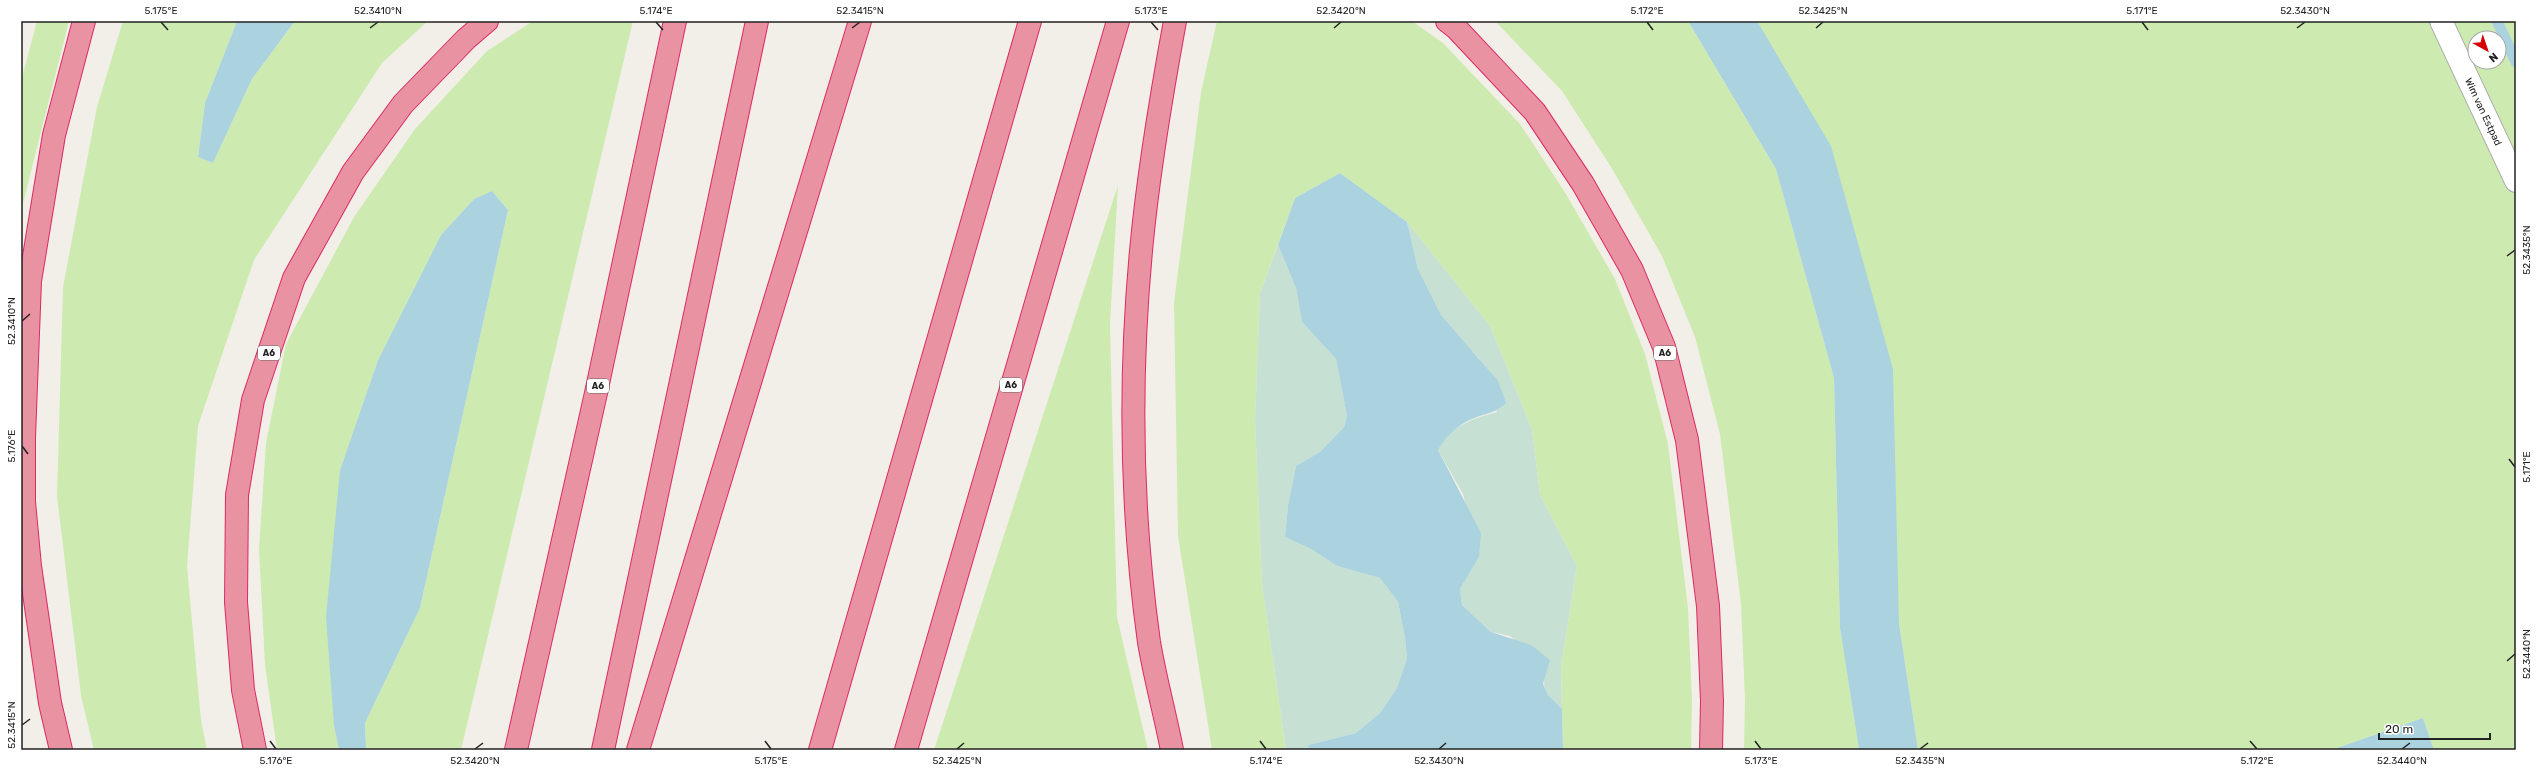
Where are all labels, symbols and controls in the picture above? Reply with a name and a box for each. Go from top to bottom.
text: 5.175°E [145,5,178,17]
text: 52.3410°N [354,5,402,17]
text: 5.174°E [640,5,672,17]
text: 52.3415°N [836,5,884,17]
text: 5.173°E [1134,5,1168,17]
text: 52.3420°N [1316,5,1366,17]
text: 5.172°E [1631,5,1663,17]
text: 52.3425°N [1798,5,1848,17]
text: 5.171°E [2126,5,2158,17]
text: 52.3430°N [2280,5,2330,17]
north arrow [2467,30,2507,70]
text: N [2486,50,2500,65]
street label: Wim van Estpad [2462,76,2504,148]
text: 52.3435°N [2521,225,2533,275]
text: 52.3410°N [6,297,18,345]
road number: A6 [258,346,280,360]
road number: A6 [1654,346,1676,360]
road number: A6 [1000,378,1022,392]
road number: A6 [587,379,609,393]
text: 5.176°E [6,430,18,462]
text: 5.171°E [2521,451,2533,483]
text: 52.3440°N [2521,629,2533,679]
text: 52.3415°N [6,701,18,749]
scale bar [2379,715,2490,741]
text: 20 m [2385,722,2413,736]
text: 5.176°E [260,755,292,767]
text: 52.3420°N [450,755,500,767]
text: 5.175°E [755,755,788,767]
text: 52.3425°N [932,755,982,767]
text: 5.174°E [1250,755,1282,767]
text: 52.3430°N [1414,755,1464,767]
text: 5.173°E [1744,755,1778,767]
text: 52.3435°N [1895,755,1945,767]
text: 5.172°E [2241,755,2273,767]
text: 52.3440°N [2377,755,2427,767]

